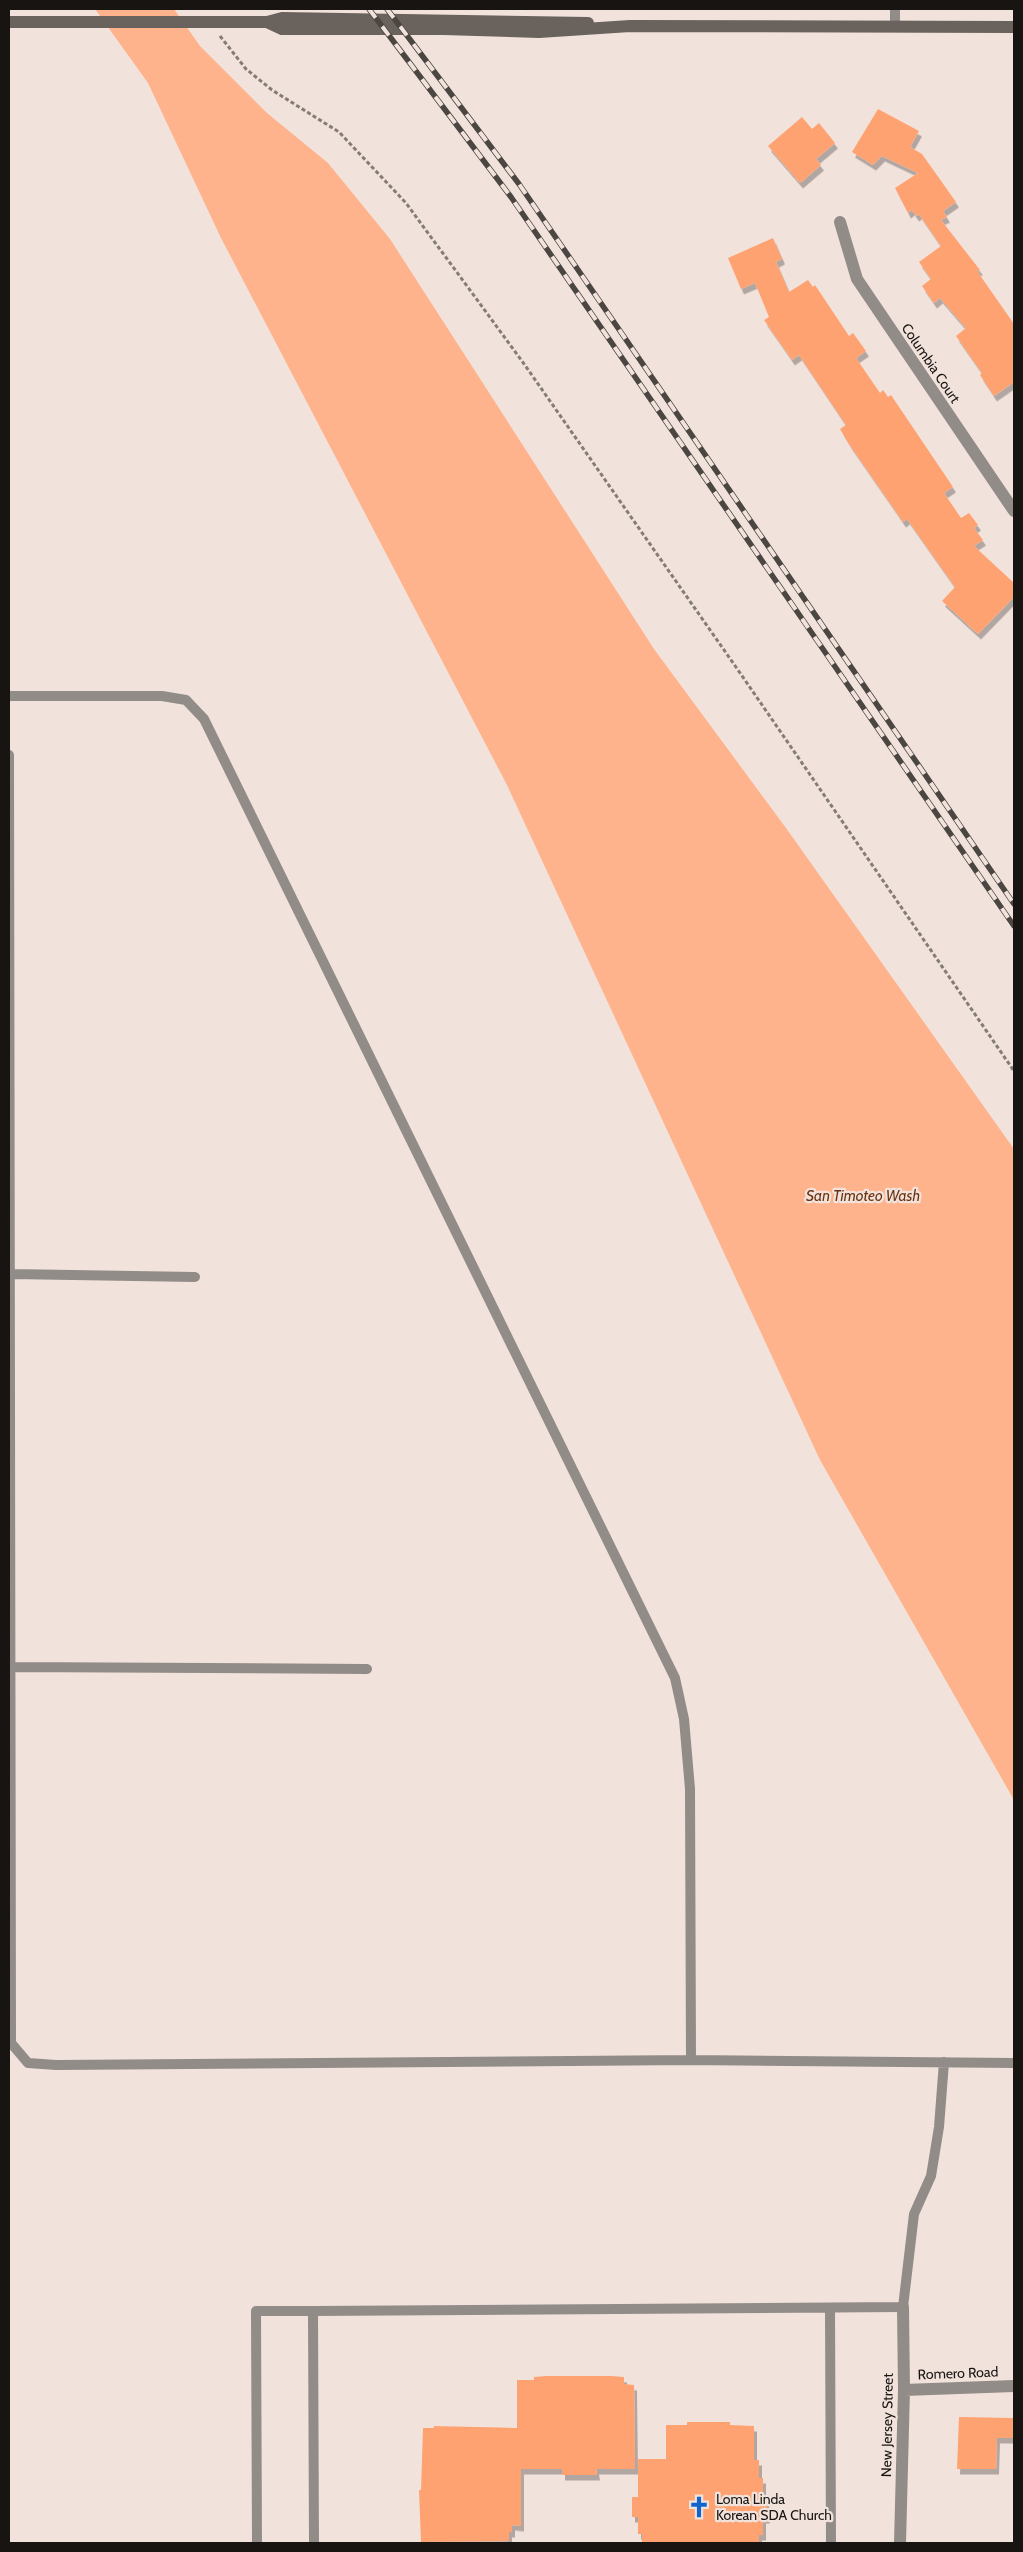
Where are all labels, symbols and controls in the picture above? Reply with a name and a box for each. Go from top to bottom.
street label: Columbia Court [898,320,964,407]
water label: San Timoteo Wash [806,1187,920,1205]
street label: Romero Road [917,2363,999,2383]
street label: New Jersey Street [877,2372,897,2477]
place label: Loma Linda Korean SDA Church [716,2490,832,2524]
church icon: Loma Linda Korean SDA Church [686,2494,712,2520]

